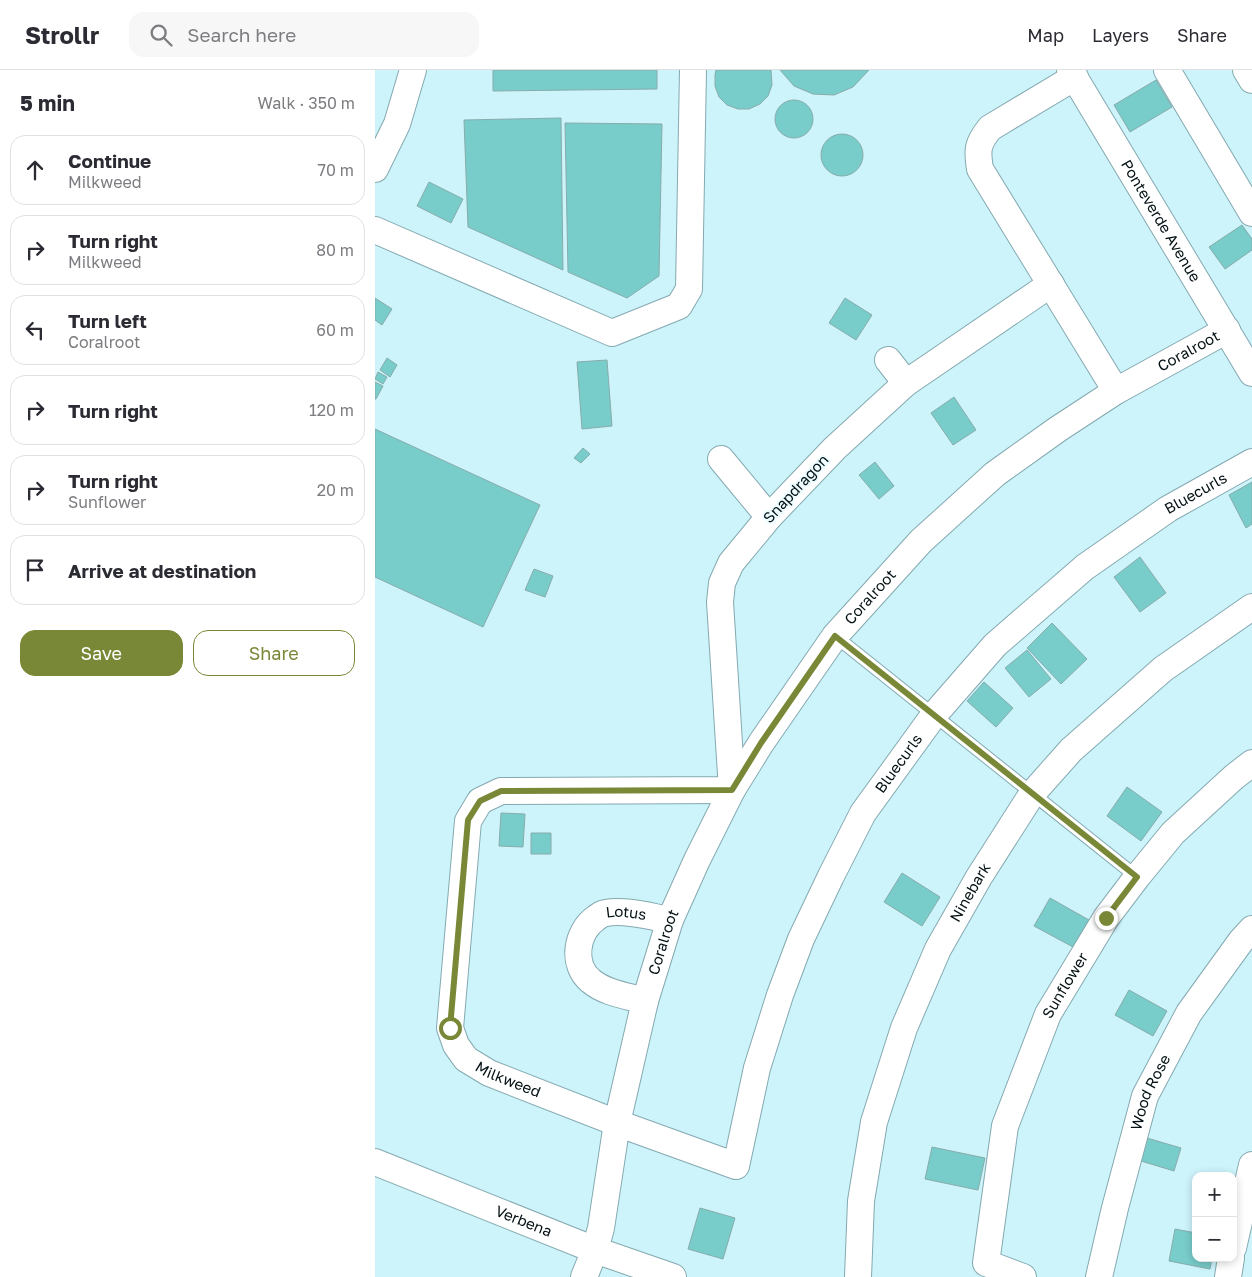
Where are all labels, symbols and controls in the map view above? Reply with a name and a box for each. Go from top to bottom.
search box [129,12,479,57]
text: Strollr [25,20,99,49]
icon: search [147,21,175,49]
text: Search here [187,23,296,46]
text: Map [1027,24,1064,46]
text: Layers [1092,24,1149,46]
text: Share [1177,24,1227,46]
text: 5 min [20,90,75,116]
text: Walk · 350 m [258,93,355,113]
text: Continue [68,149,151,172]
icon: ahead [21,156,49,184]
street label: Ponteverde Avenue [1118,156,1205,285]
text: 70 m [317,160,354,180]
text: Milkweed [68,172,142,192]
text: Turn right [68,229,158,252]
icon: right [21,236,49,264]
text: 80 m [316,240,354,260]
text: Milkweed [68,252,142,272]
text: Turn left [68,309,147,332]
icon: left [21,316,49,344]
text: 60 m [316,320,354,340]
street label: Coralroot [1154,326,1222,375]
text: Coralroot [68,332,140,352]
icon: right [21,396,49,424]
text: Turn right [68,399,158,422]
text: 120 m [309,400,354,420]
street label: Snapdragon [759,450,832,526]
street label: Bluecurls [1161,468,1230,517]
text: Turn right [68,469,158,492]
icon: right [21,476,49,504]
text: 20 m [317,480,354,500]
text: Sunflower [68,492,146,512]
icon: arrive [21,556,49,584]
text: Arrive at destination [68,559,256,582]
street label: Coralroot [840,565,899,628]
button: Save [20,630,183,676]
button: Share [193,630,355,676]
street label: Bluecurls [871,730,925,796]
street label: Ninebark [945,858,994,925]
street label: Lotus [605,902,648,923]
street label: Coralroot [644,906,682,977]
route end [1095,907,1118,930]
street label: Sunflower [1038,949,1091,1021]
route start [439,1017,462,1040]
street label: Wood Rose [1126,1051,1174,1132]
street label: Milkweed [472,1057,543,1100]
map controls [1192,1172,1237,1262]
button: + [1192,1172,1237,1217]
street label: Verbena [493,1201,555,1240]
button: − [1192,1217,1237,1262]

